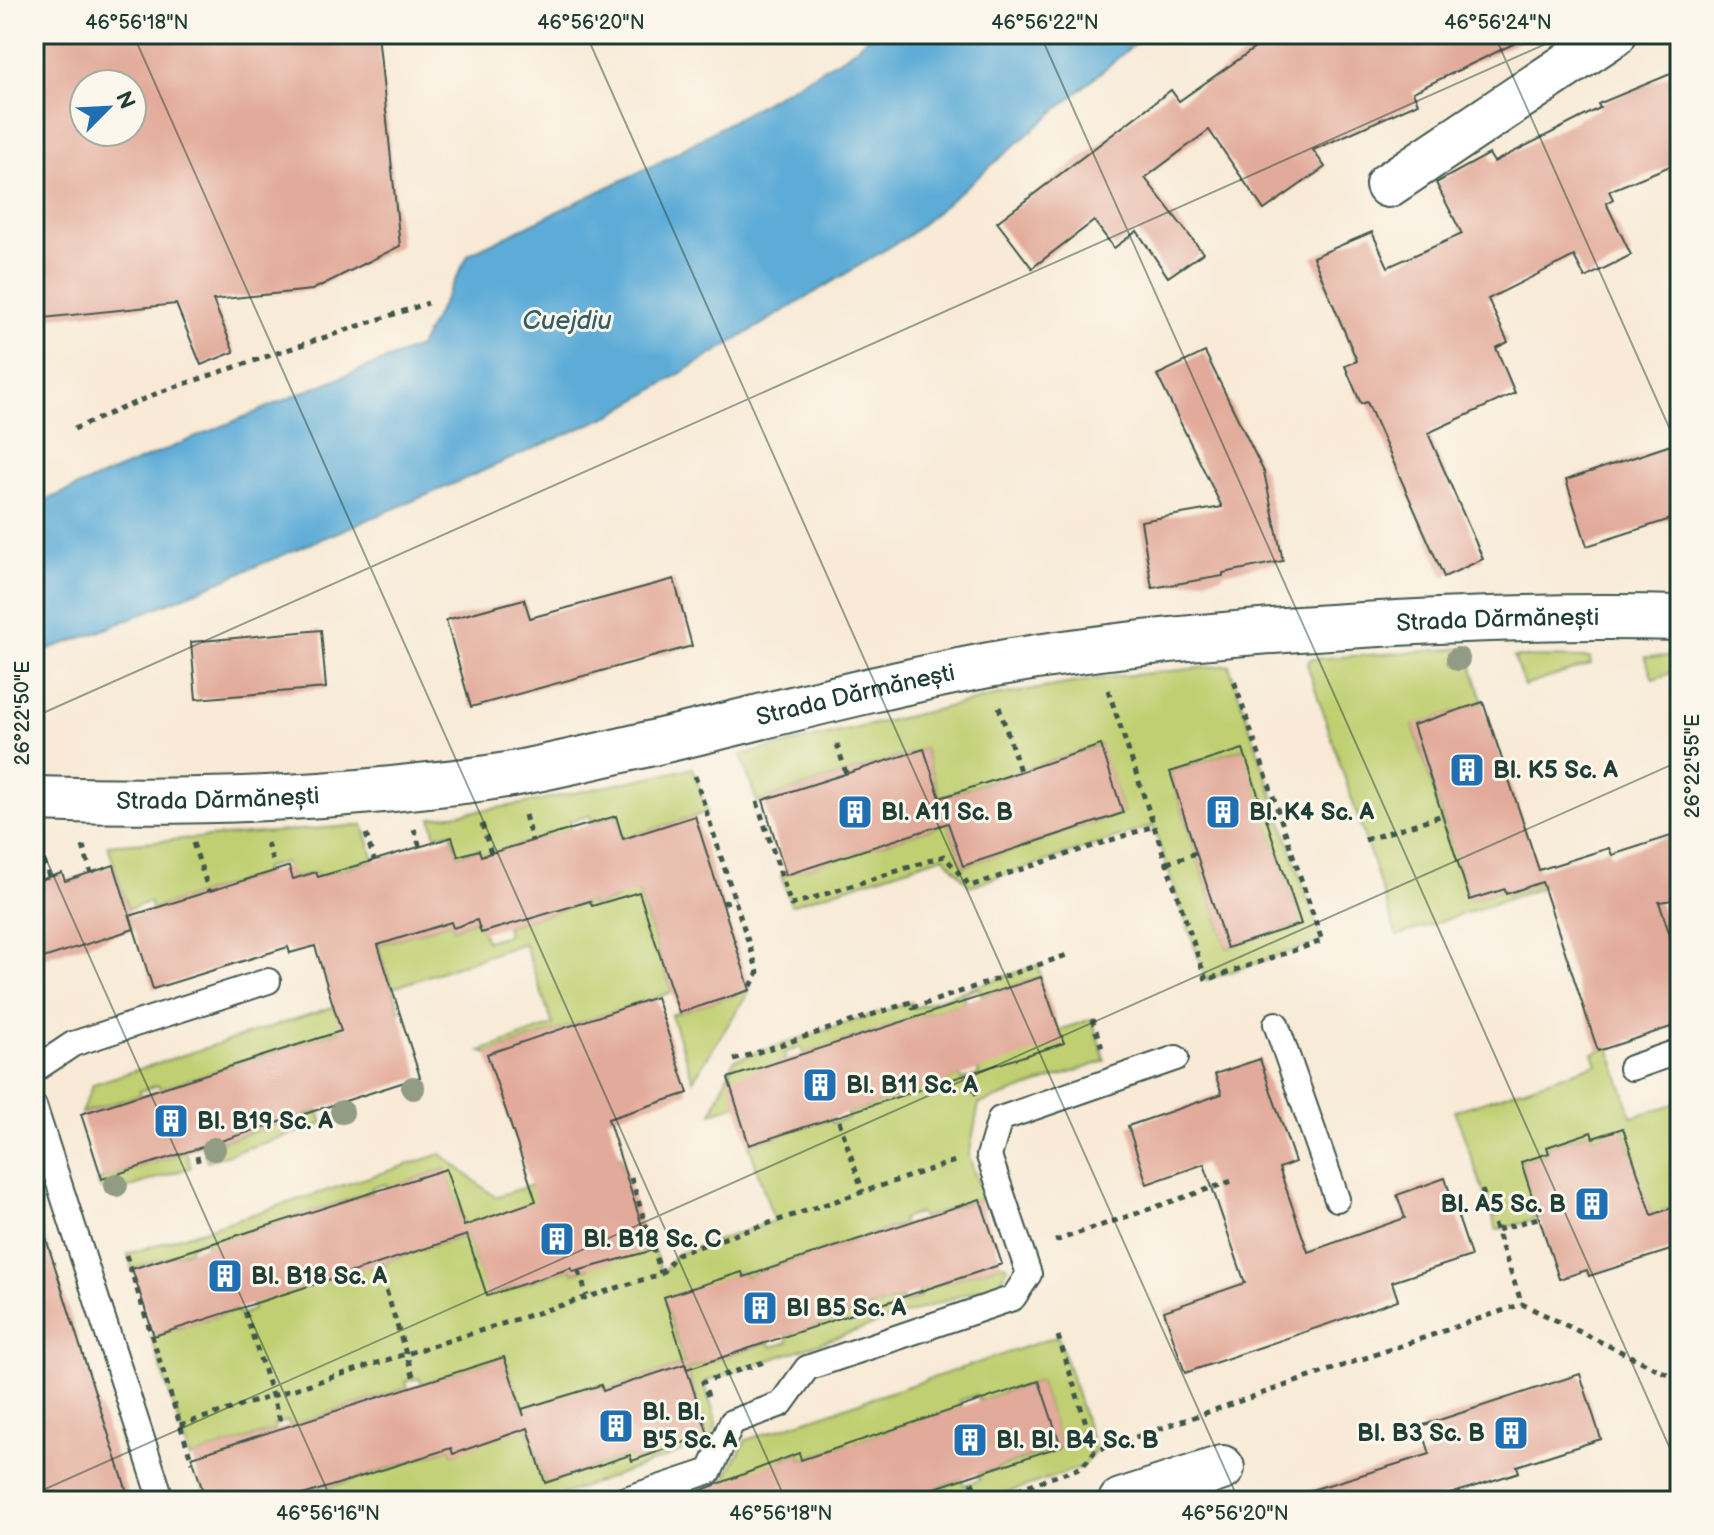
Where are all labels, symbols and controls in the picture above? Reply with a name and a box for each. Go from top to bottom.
text: 46°56'18"N [85,11,189,35]
text: 46°56'20"N [537,11,645,35]
text: 46°56'22"N [991,11,1099,35]
text: 46°56'24"N [1444,11,1552,35]
north arrow [68,68,148,148]
text: N [109,87,141,114]
water label: Cuejdiu [522,306,612,337]
street label: Strada Dărmănești [1396,602,1599,638]
street label: Strada Dărmănești [753,658,957,732]
text: 26°22'50"E [11,661,35,765]
text: 26°22'55"E [1681,714,1705,818]
building icon: Bl. K5 Sc. A [1448,751,1486,789]
place label: Bl. K5 Sc. A [1493,756,1618,785]
street label: Strada Dărmănești [116,781,320,815]
building icon: Bl. A11 Sc. B [836,793,874,831]
building icon: Bl. K4 Sc. A [1204,793,1242,831]
place label: Bl. A11 Sc. B [881,798,1013,827]
place label: Bl. K4 Sc. A [1249,798,1374,827]
building icon: Bl. B11 Sc. A [801,1066,839,1104]
place label: Bl. B11 Sc. A [846,1071,978,1100]
building icon: Bl. B19 Sc. A [152,1102,190,1140]
place label: Bl. B19 Sc. A [197,1107,333,1136]
building icon: Bl. A5 Sc. B [1573,1185,1611,1223]
place label: Bl. A5 Sc. B [1441,1190,1566,1219]
building icon: Bl. B18 Sc. C [538,1220,576,1258]
place label: Bl. B18 Sc. C [583,1225,722,1254]
building icon: Bl. B18 Sc. A [206,1257,244,1295]
place label: Bl. B18 Sc. A [251,1262,387,1291]
building icon: Bl B5 Sc. A [741,1289,779,1327]
place label: Bl B5 Sc. A [786,1294,907,1323]
place label: Bl. Bl. B'5 Sc. A [642,1398,738,1455]
building icon: Bl. Bl. B'5 Sc. A [597,1407,635,1445]
building icon: Bl. B3 Sc. B [1492,1414,1530,1452]
place label: Bl. B3 Sc. B [1357,1419,1485,1448]
building icon: Bl. Bl. B4 Sc. B [951,1421,989,1459]
place label: Bl. Bl. B4 Sc. B [996,1426,1159,1455]
text: 46°56'16"N [276,1502,380,1526]
text: 46°56'18"N [729,1502,833,1526]
text: 46°56'20"N [1181,1502,1289,1526]

